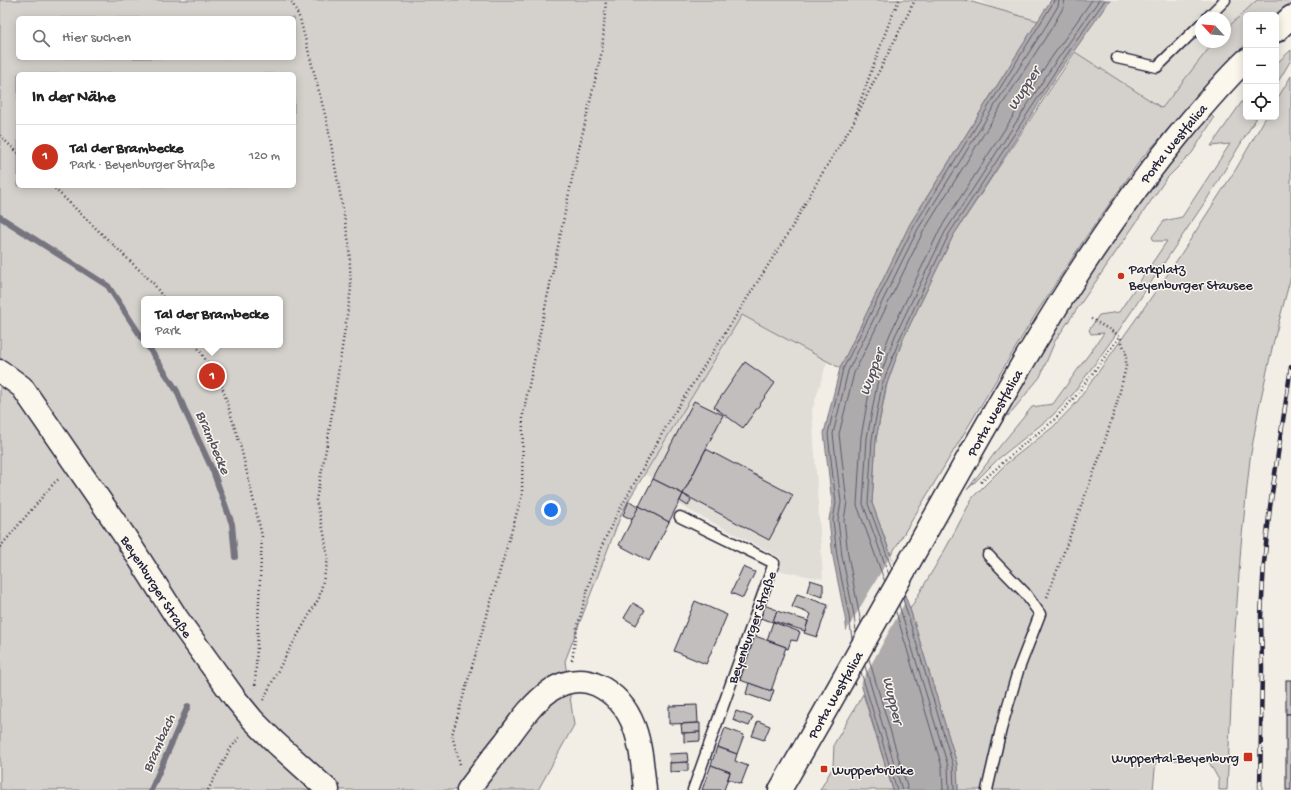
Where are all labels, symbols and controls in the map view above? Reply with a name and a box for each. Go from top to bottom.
north arrow [1195,12,1231,48]
map controls [1243,12,1279,120]
button: + [1243,12,1279,48]
search box [16,16,296,60]
icon: search [30,27,52,49]
text: Hier suchen [62,29,131,47]
button: − [1243,48,1279,84]
water label: Wupper [1004,62,1047,114]
button: locate [1243,84,1279,120]
text: In der Nähe [32,88,115,108]
street label: Porta Westfalica [1137,100,1213,188]
text: Tal der Brambecke [70,140,184,158]
text: 1 [42,149,48,164]
text: 120 m [249,149,280,164]
text: Park · Beyenburger Straße [70,158,215,173]
place label: Parkplatz Beyenburger Stausee [1128,262,1253,295]
marker: Parkplatz Beyenburger Stausee [1116,271,1126,281]
popup [141,296,283,348]
text: Tal der Brambecke [155,306,269,324]
text: Park [155,324,180,339]
water label: Wupper [856,345,890,398]
pin: 1 [199,361,225,391]
street label: Porta Westfalica [964,366,1029,461]
water label: Brambecke [191,408,234,478]
your location [541,500,561,520]
street label: Beyenburger Straße [115,533,195,643]
street label: Beyenburger Straße [725,569,782,687]
street label: Porta Westfalica [805,648,869,743]
water label: Wupper [878,675,907,728]
water label: Brambach [139,711,181,776]
place label: Wuppertal-Beyenburg [1112,751,1239,768]
marker: Wuppertal-Beyenburg [1242,751,1254,763]
place label: Wupperbrücke [832,763,914,780]
marker: Wupperbrücke [819,764,829,774]

